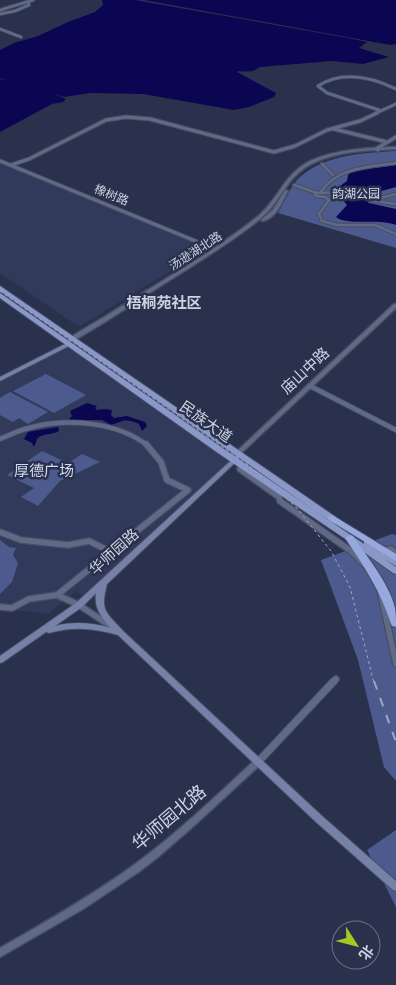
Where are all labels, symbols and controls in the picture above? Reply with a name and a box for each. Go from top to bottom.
street label: 橡树路 [91,182,131,210]
park label: 韵湖公园 [332,187,380,203]
street label: 汤逊湖北路 [166,229,226,275]
district label: 梧桐苑社区 [126,294,202,314]
street label: 庙山中路 [278,345,334,399]
street label: 民族大道 [175,398,235,448]
park label: 厚德广场 [14,462,74,482]
street label: 华师园路 [86,525,144,580]
street label: 华师园北路 [128,781,212,857]
north arrow [331,920,381,970]
text: 北 [354,941,376,962]

